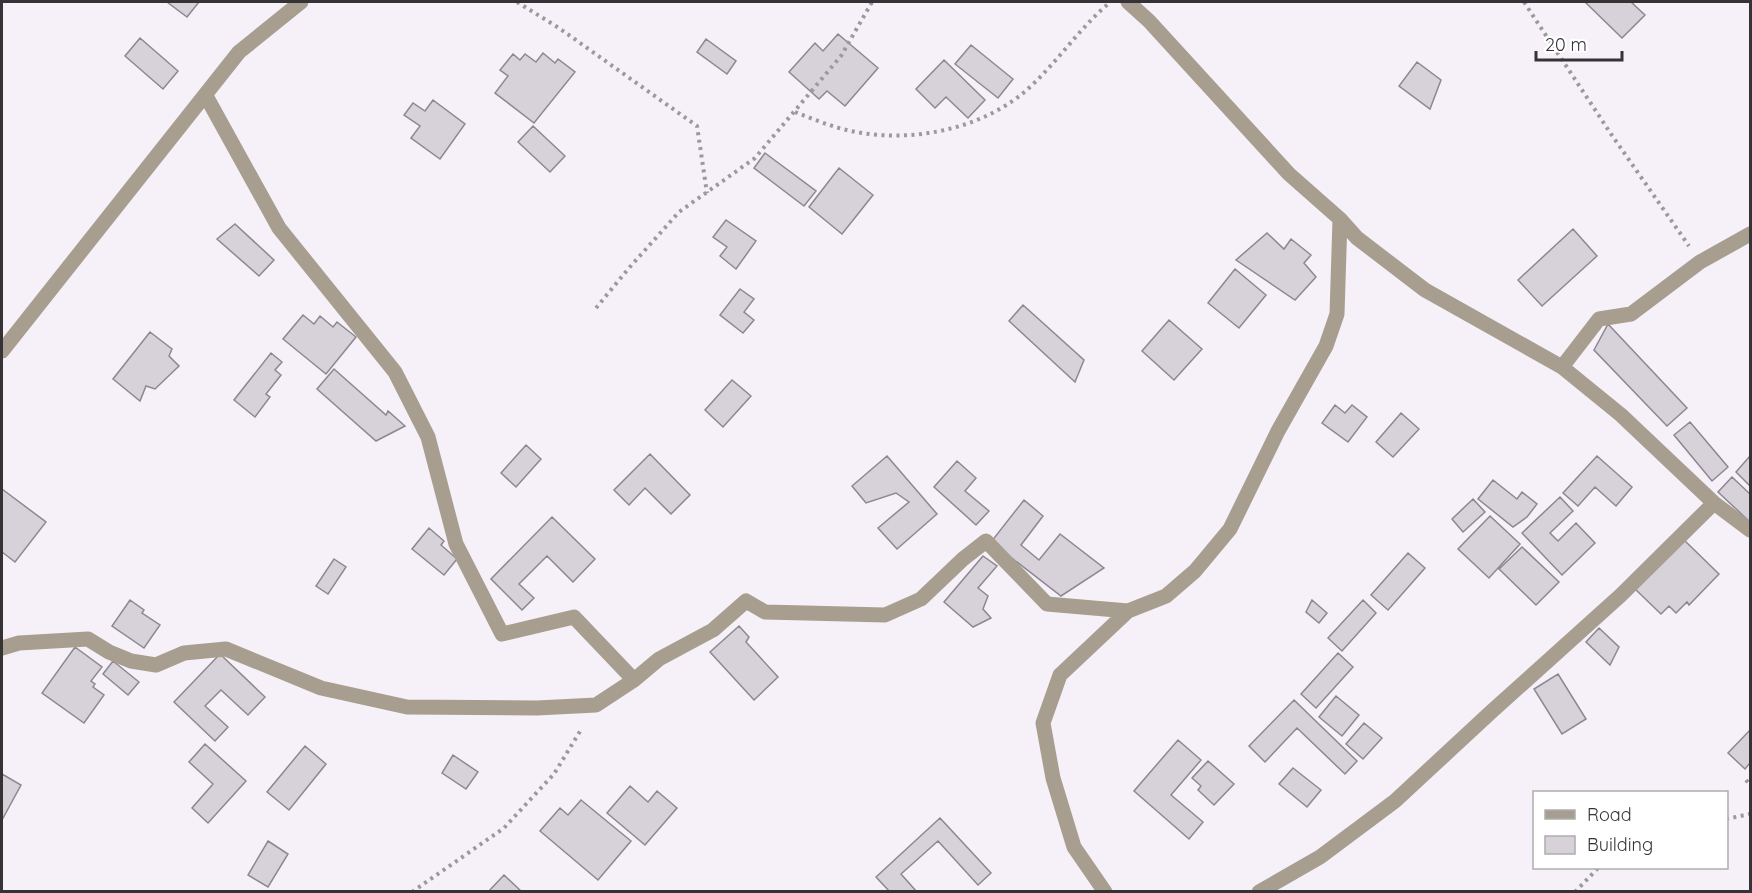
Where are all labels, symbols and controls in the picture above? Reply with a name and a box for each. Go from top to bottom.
scale bar [1536,24,1622,62]
text: 20 m [1545,33,1587,56]
legend [1533,791,1728,869]
text: Road [1587,803,1632,826]
text: Building [1587,833,1653,856]

